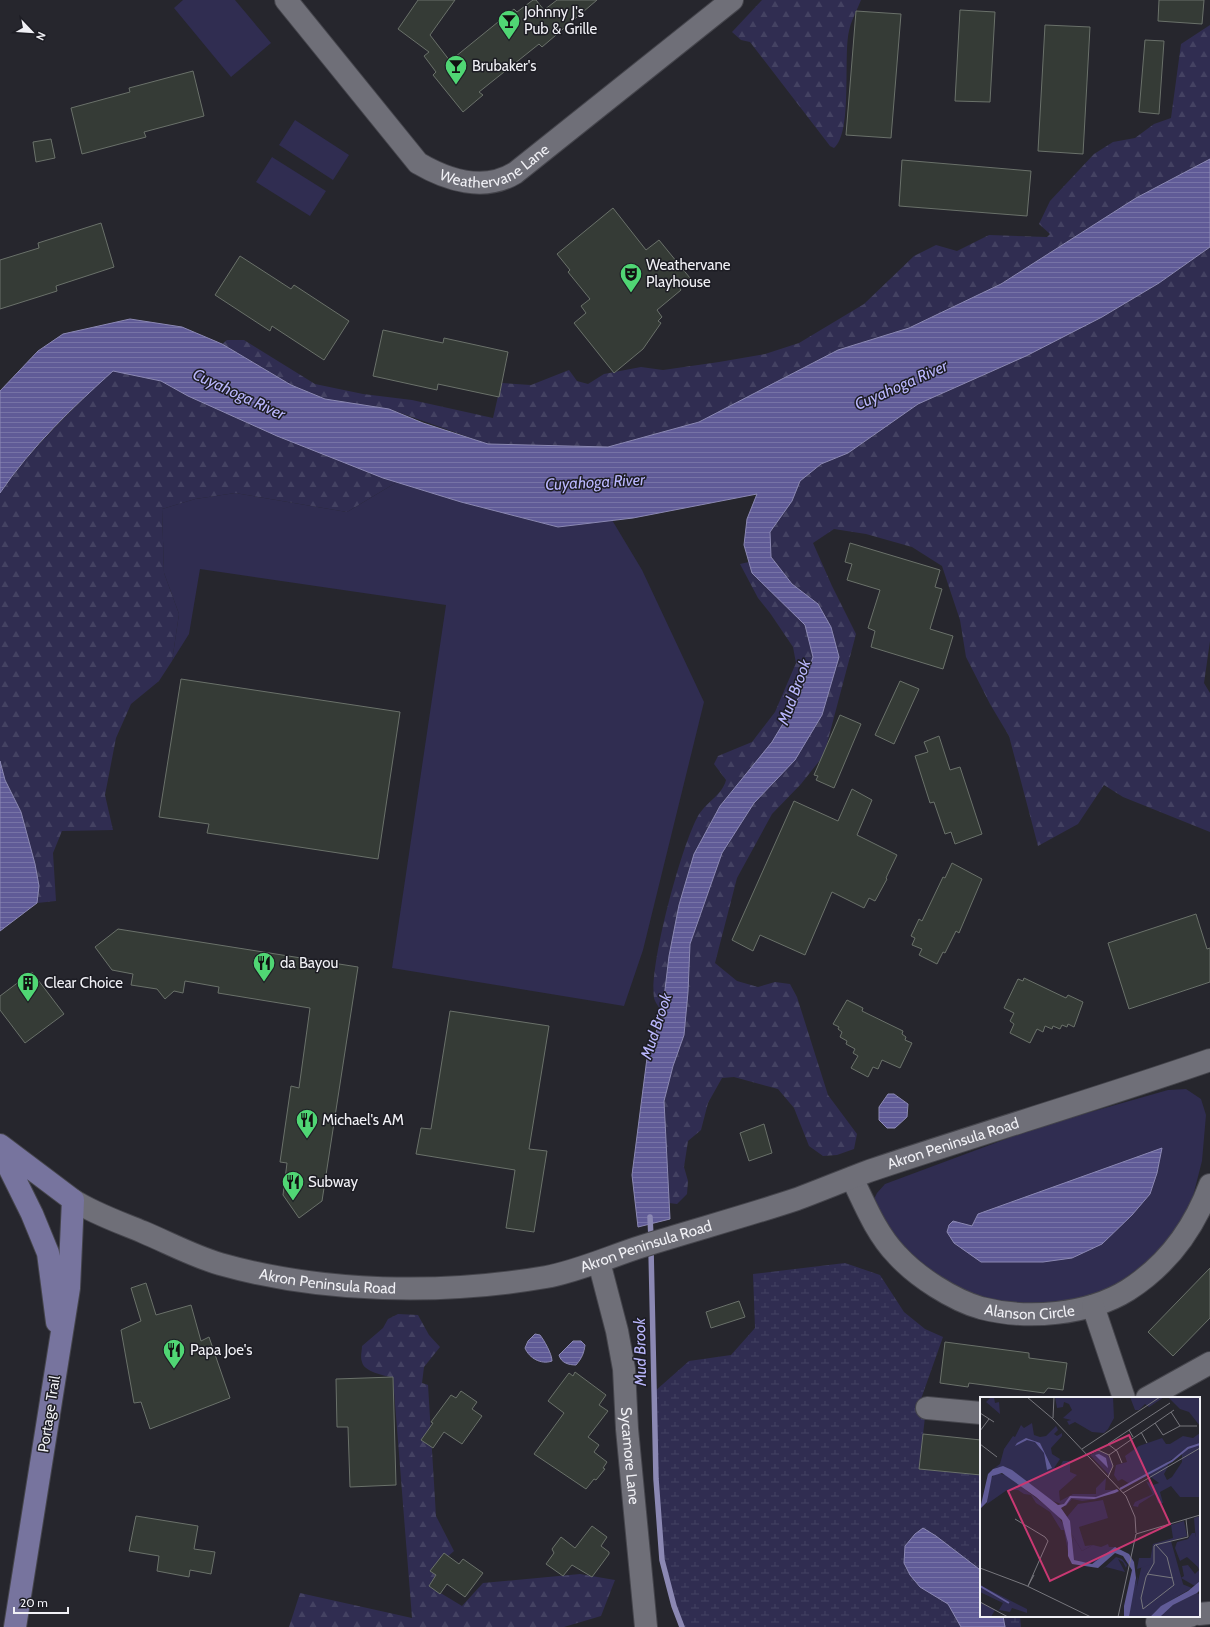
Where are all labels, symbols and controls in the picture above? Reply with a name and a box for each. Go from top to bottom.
place label: Johnny J's Pub & Grille [523,3,598,38]
bar icon: Johnny J's Pub & Grille [496,8,522,41]
north arrow [12,12,52,52]
text: N [33,30,49,43]
bar icon: Brubaker's [443,53,469,86]
place label: Brubaker's [472,57,536,75]
street label: Weathervane Lane [437,140,553,192]
place label: Weathervane Playhouse [646,256,731,291]
theatre icon: Weathervane Playhouse [618,261,644,294]
water label: Cuyahoga River [852,356,951,414]
water label: Cuyahoga River [190,364,289,424]
water label: Cuyahoga River [545,470,646,494]
water label: Mud Brook [773,656,815,728]
restaurant icon: da Bayou [251,950,277,983]
place label: da Bayou [280,954,338,972]
building icon: Clear Choice [15,970,41,1003]
place label: Clear Choice [44,974,123,992]
water label: Mud Brook [636,989,676,1062]
restaurant icon: Michael's AM [294,1107,320,1140]
place label: Michael's AM [322,1111,404,1129]
street label: Akron Peninsula Road [885,1114,1021,1173]
restaurant icon: Subway [280,1169,306,1202]
place label: Subway [308,1173,358,1191]
street label: Akron Peninsula Road [578,1217,714,1276]
street label: Akron Peninsula Road [258,1265,396,1297]
street label: Alanson Circle [983,1300,1076,1323]
water label: Mud Brook [630,1317,650,1387]
restaurant icon: Papa Joe's [161,1337,187,1370]
place label: Papa Joe's [190,1341,252,1359]
street label: Portage Trail [34,1374,64,1454]
inset map [980,1397,1200,1617]
street label: Sycamore Lane [617,1407,643,1506]
scale bar [14,1589,68,1615]
text: 20 m [20,1595,48,1610]

